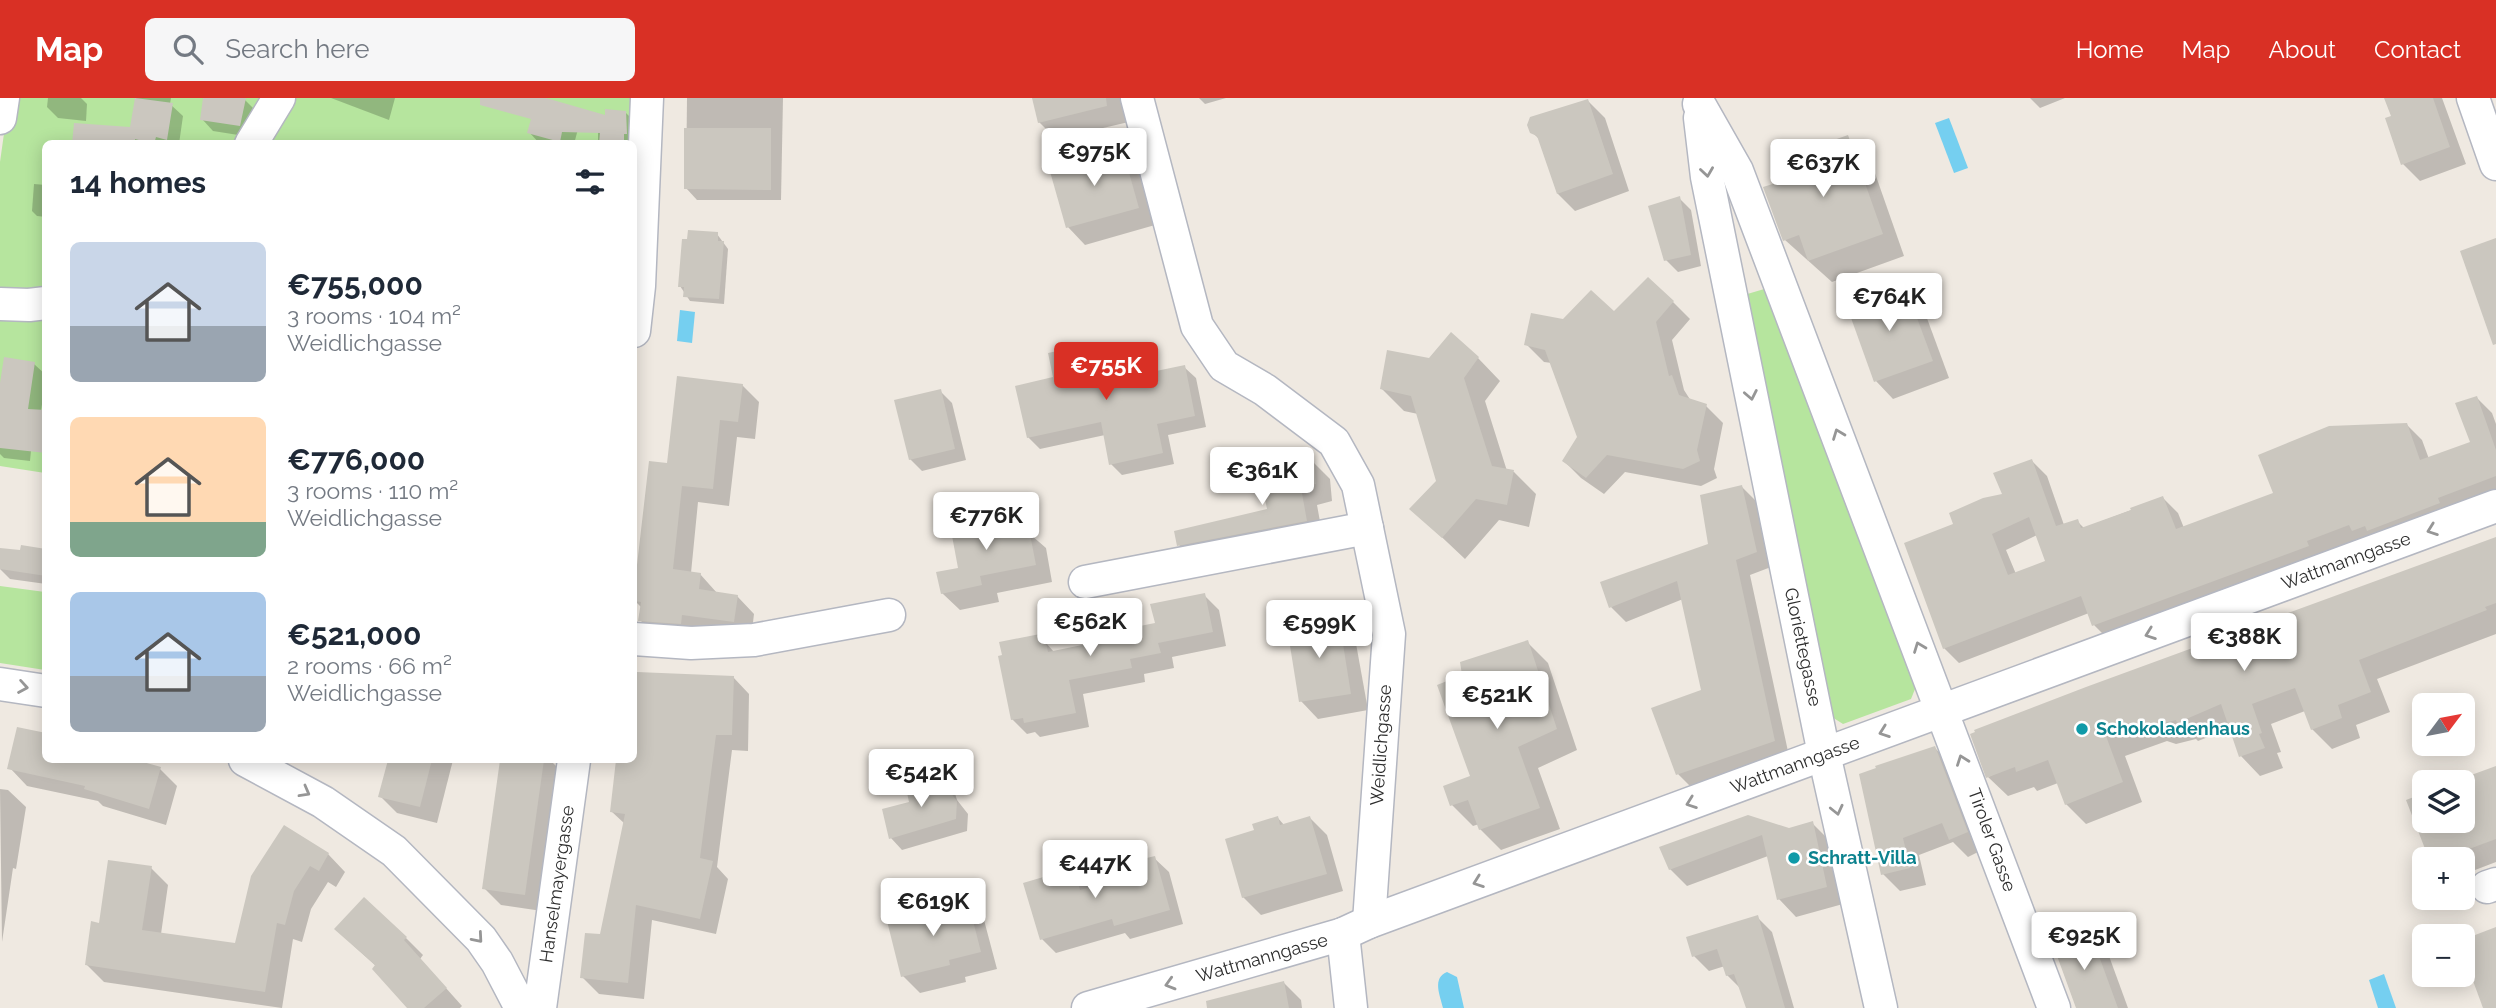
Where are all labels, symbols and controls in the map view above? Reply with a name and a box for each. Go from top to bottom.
search box [145,18,635,81]
text: Map [35,30,103,69]
icon: search [169,30,207,68]
text: Search here [225,34,370,64]
text: Home [2076,35,2144,64]
text: Map [2182,35,2230,64]
text: About [2268,35,2336,64]
text: Contact [2374,35,2461,64]
pin: €975K [1045,129,1143,188]
text: €975K [1058,137,1130,164]
pin: €637K [1774,140,1872,199]
text: €637K [1786,148,1860,175]
icon: filters [571,163,609,201]
text: 14 homes [70,165,206,200]
one-way arrow [1699,166,1714,178]
text: €755,000 [287,267,423,302]
icon: home [126,270,210,354]
pin: €764K [1840,274,1938,333]
text: €764K [1852,282,1926,309]
text: 3 rooms · 104 m² [287,302,461,329]
text: Weidlichgasse [287,329,442,356]
pin: €755K [1057,342,1155,402]
text: €755K [1070,351,1142,378]
one-way arrow [1743,389,1758,401]
one-way arrow [1832,429,1846,441]
text: €776,000 [287,442,425,477]
icon: home [126,445,210,529]
pin: €361K [1213,448,1311,507]
text: €361K [1226,456,1298,483]
text: 3 rooms · 110 m² [287,477,458,504]
pin: €776K [937,492,1035,552]
text: €776K [949,501,1023,528]
text: Weidlichgasse [287,504,442,531]
one-way arrow [2427,521,2439,535]
street label: Wattmanngasse [2278,527,2414,594]
street label: Gloriettegasse [1781,586,1826,708]
pin: €562K [1041,598,1139,658]
pin: €599K [1270,601,1368,660]
text: €562K [1053,607,1127,634]
text: €599K [1282,609,1356,636]
pin: €388K [2195,614,2293,673]
text: €521,000 [287,617,422,652]
icon: home [126,620,210,704]
text: €388K [2207,622,2281,649]
one-way arrow [2144,626,2156,640]
one-way arrow [1913,641,1927,653]
text: 2 rooms · 66 m² [287,652,452,679]
pin: €521K [1448,672,1546,731]
one-way arrow [17,679,29,694]
text: Weidlichgasse [287,679,442,706]
text: €521K [1462,680,1532,707]
street label: Weidlichgasse [1366,683,1395,806]
north arrow [2412,693,2474,756]
map controls [2412,693,2475,987]
place label: Schokoladenhaus [2096,718,2250,739]
marker: Schokoladenhaus [2074,721,2090,737]
one-way arrow [1878,724,1890,738]
street label: Wattmanngasse [1727,731,1863,798]
pin: €542K [872,750,970,809]
one-way arrow [1956,755,1970,767]
text: €542K [885,758,957,785]
button: layers [2412,770,2475,833]
one-way arrow [298,784,310,798]
street label: Tiroler Gasse [1964,785,2021,895]
one-way arrow [1686,795,1698,809]
street label: Hanselmayergasse [535,803,578,964]
one-way arrow [1829,803,1843,815]
pin: €447K [1046,840,1144,900]
place label: Schratt-Villa [1808,847,1916,868]
button: + [2412,847,2475,910]
text: €447K [1059,849,1131,876]
marker: Schratt-Villa [1786,850,1802,866]
one-way arrow [1473,874,1485,888]
pin: €619K [884,878,982,938]
text: €619K [897,887,969,914]
pin: €925K [2035,912,2133,972]
text: €925K [2047,921,2121,948]
button: − [2412,924,2475,987]
one-way arrow [470,929,482,942]
street label: Wattmanngasse [1194,929,1330,986]
one-way arrow [1165,976,1177,991]

